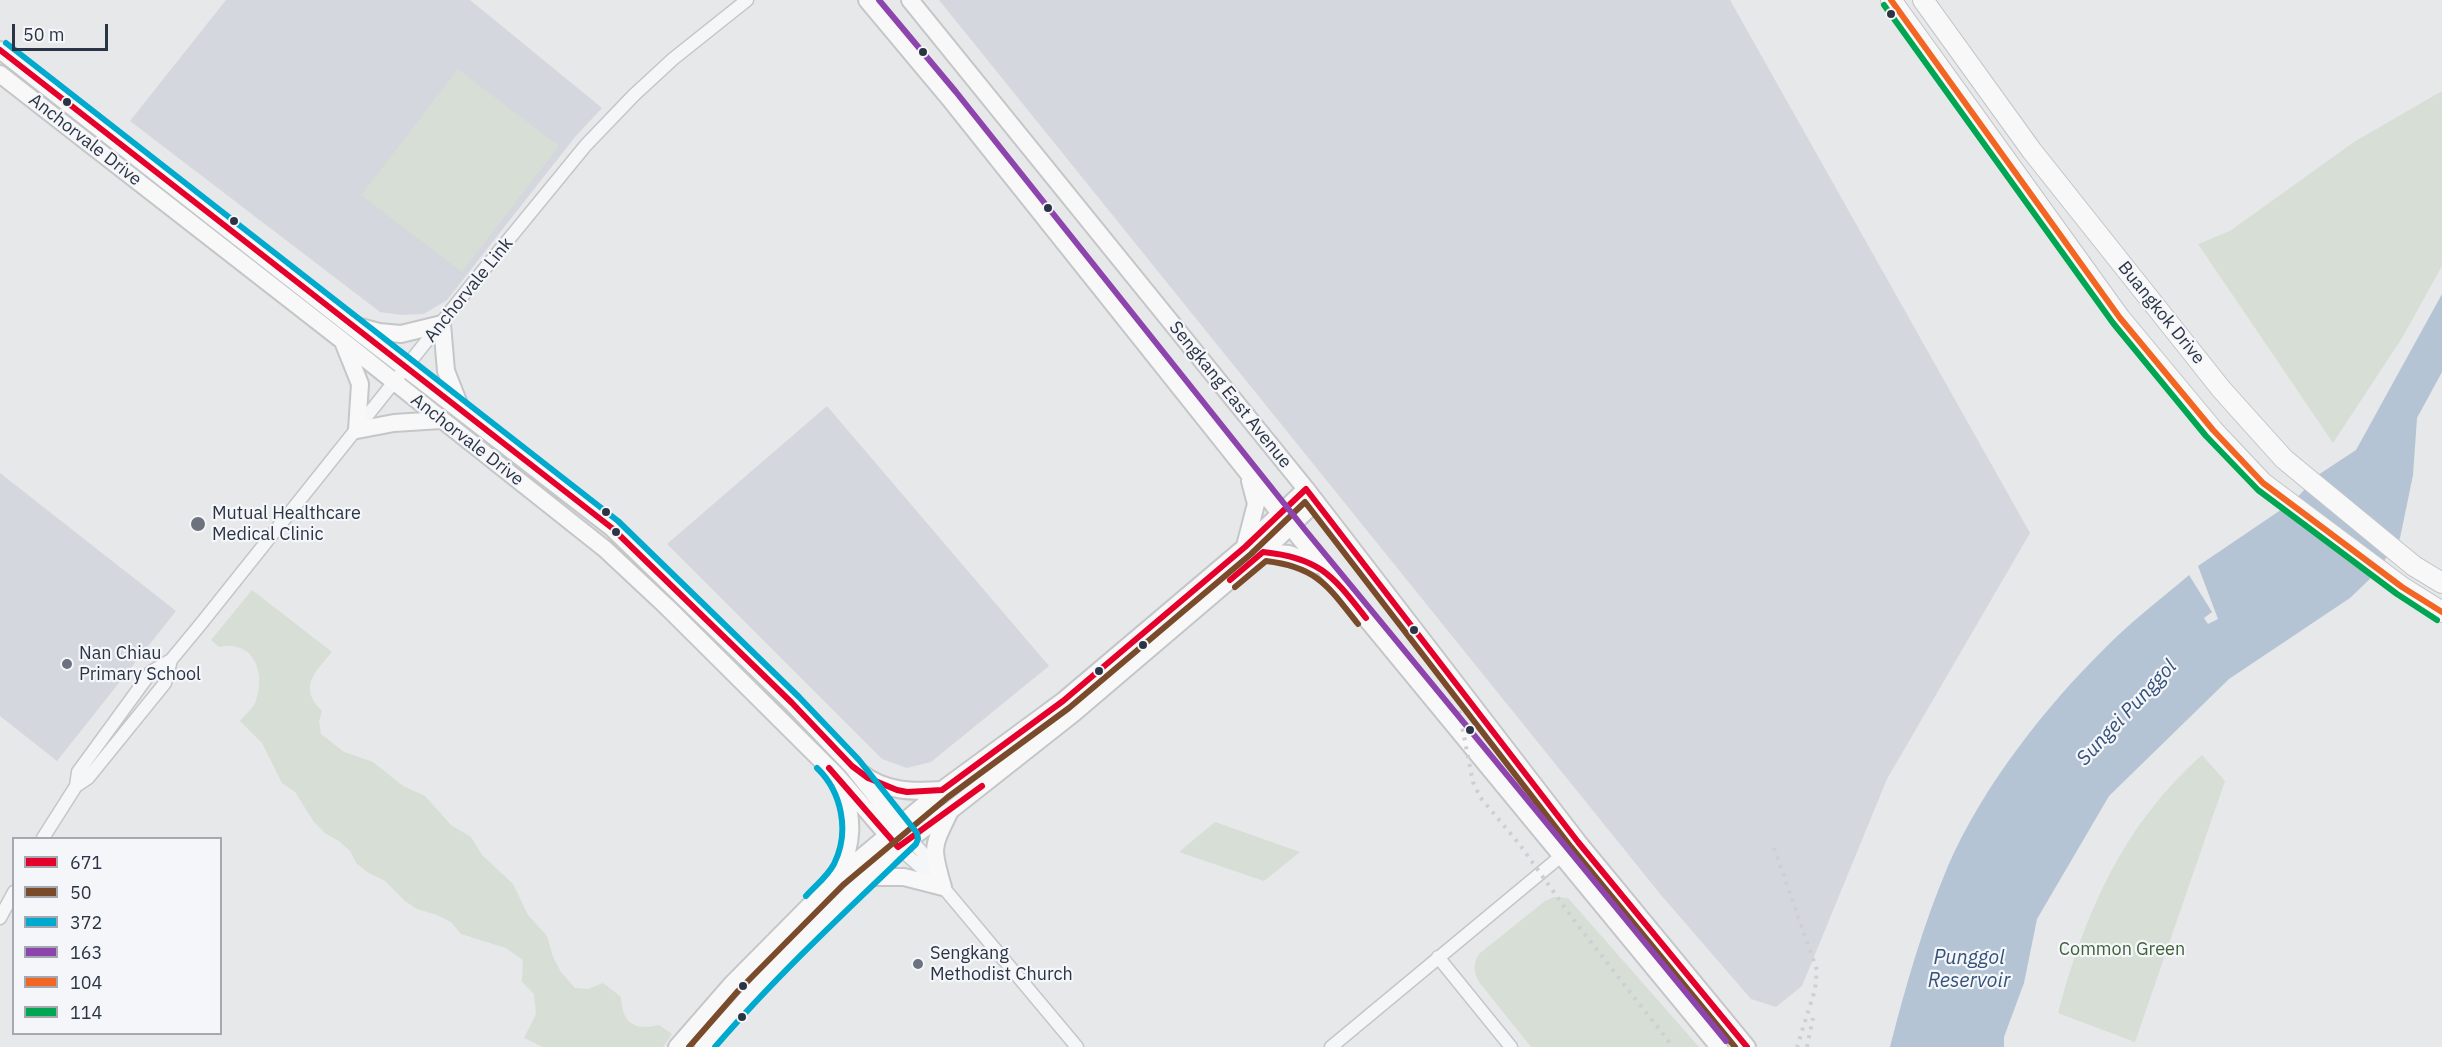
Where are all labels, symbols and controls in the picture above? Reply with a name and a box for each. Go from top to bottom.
unlabelled marker [1885,8,1897,20]
scale bar [15,12,111,50]
text: 50 m [23,23,65,46]
unlabelled marker [917,46,929,58]
street label: Anchorvale Drive [24,89,146,191]
unlabelled marker [61,96,73,108]
unlabelled marker [1042,202,1054,214]
unlabelled marker [228,215,240,227]
street label: Anchorvale Link [420,233,518,347]
street label: Buangkok Drive [2113,257,2209,369]
street label: Sengkang East Avenue [1164,317,1296,473]
street label: Anchorvale Drive [406,389,528,491]
place label: Mutual Healthcare Medical Clinic [212,503,361,546]
unlabelled marker [600,506,612,518]
marker: Mutual Healthcare Medical Clinic [189,515,207,533]
unlabelled marker [610,526,622,538]
unlabelled marker [1408,624,1420,636]
unlabelled marker [1137,639,1149,651]
place label: Nan Chiau Primary School [79,643,201,686]
water label: Sungei Punggol [2072,655,2182,771]
marker: Nan Chiau Primary School [60,657,74,671]
unlabelled marker [1093,665,1105,677]
unlabelled marker [1464,724,1476,736]
legend [12,837,222,1035]
text: 671 [70,851,102,874]
text: 50 [70,881,92,904]
text: 372 [70,911,102,934]
park label: Common Green [2059,939,2185,961]
text: 163 [70,941,102,964]
place label: Sengkang Methodist Church [930,943,1073,986]
water label: Punggol Reservoir [1928,946,2010,993]
marker: Sengkang Methodist Church [911,957,925,971]
text: 104 [70,971,102,994]
unlabelled marker [737,980,749,992]
text: 114 [70,1001,102,1024]
unlabelled marker [736,1011,748,1023]

